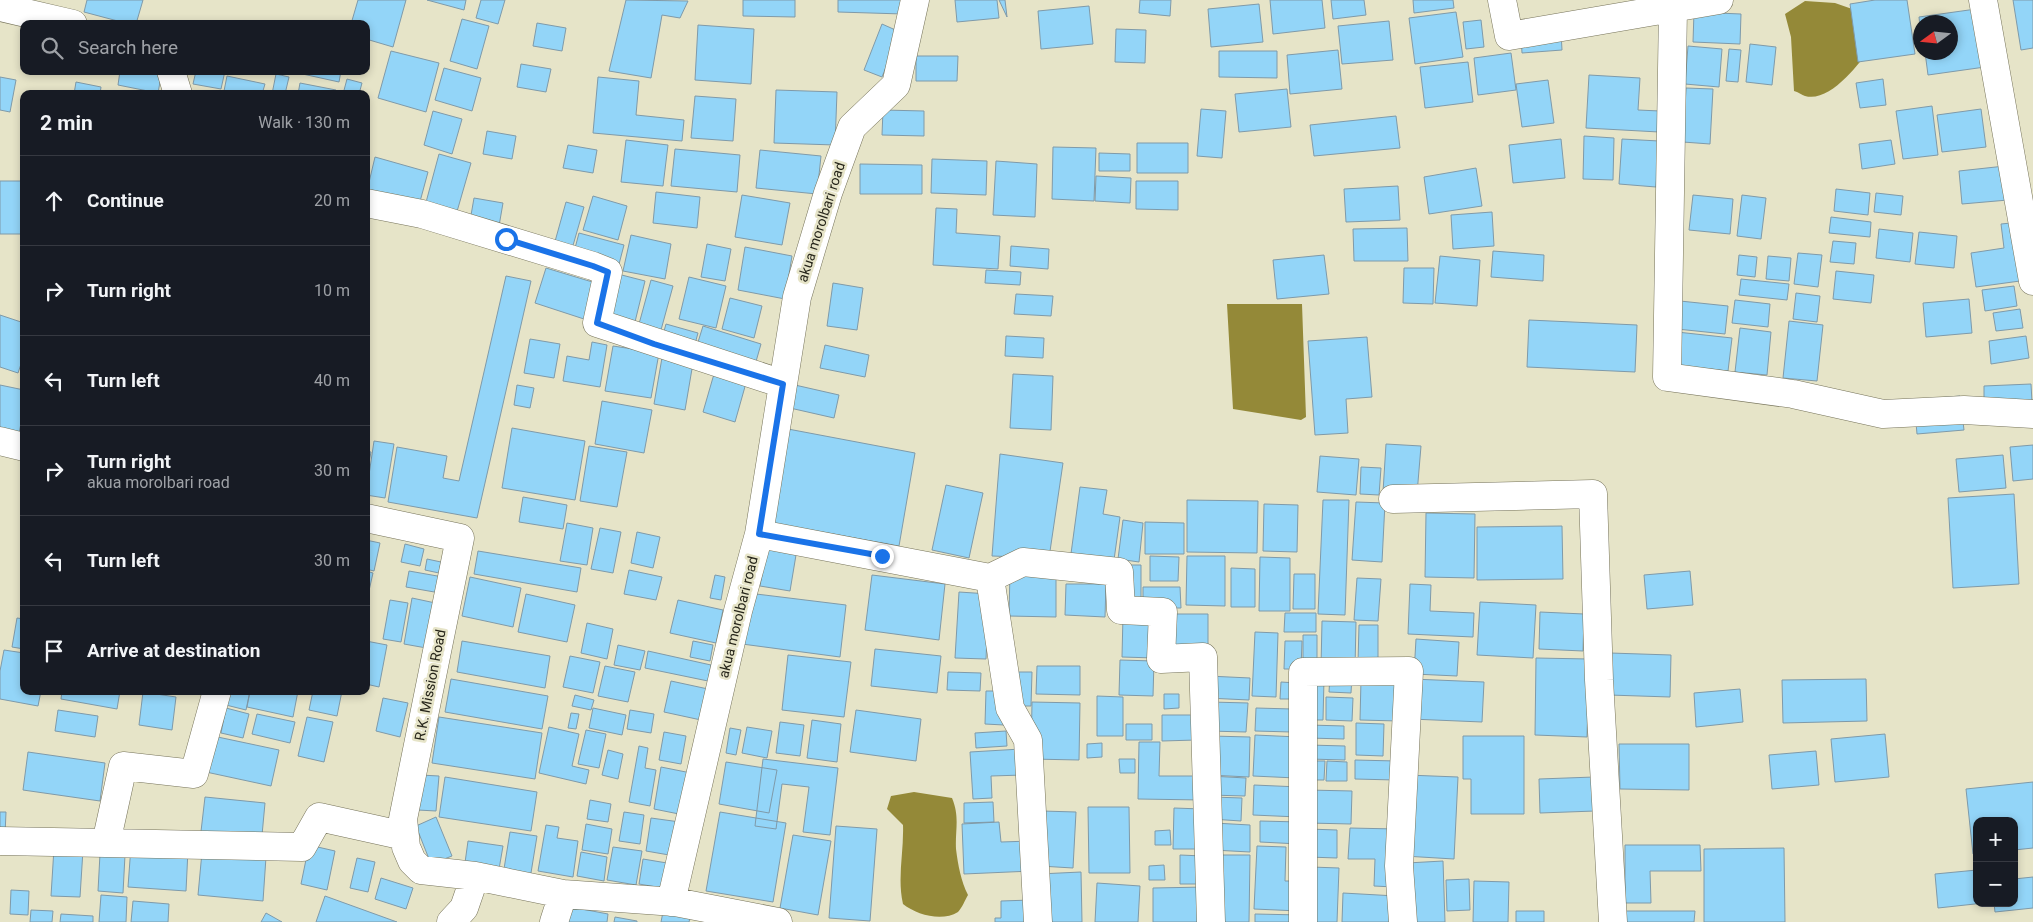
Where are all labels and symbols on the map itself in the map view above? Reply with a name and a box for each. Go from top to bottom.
north arrow [1913,15,1958,60]
street label: akua morolbari road [794,160,848,284]
route start [495,228,518,251]
route end [871,545,894,568]
street label: akua morolbari road [715,554,761,680]
street label: R.K. Mission Road [411,628,449,742]

